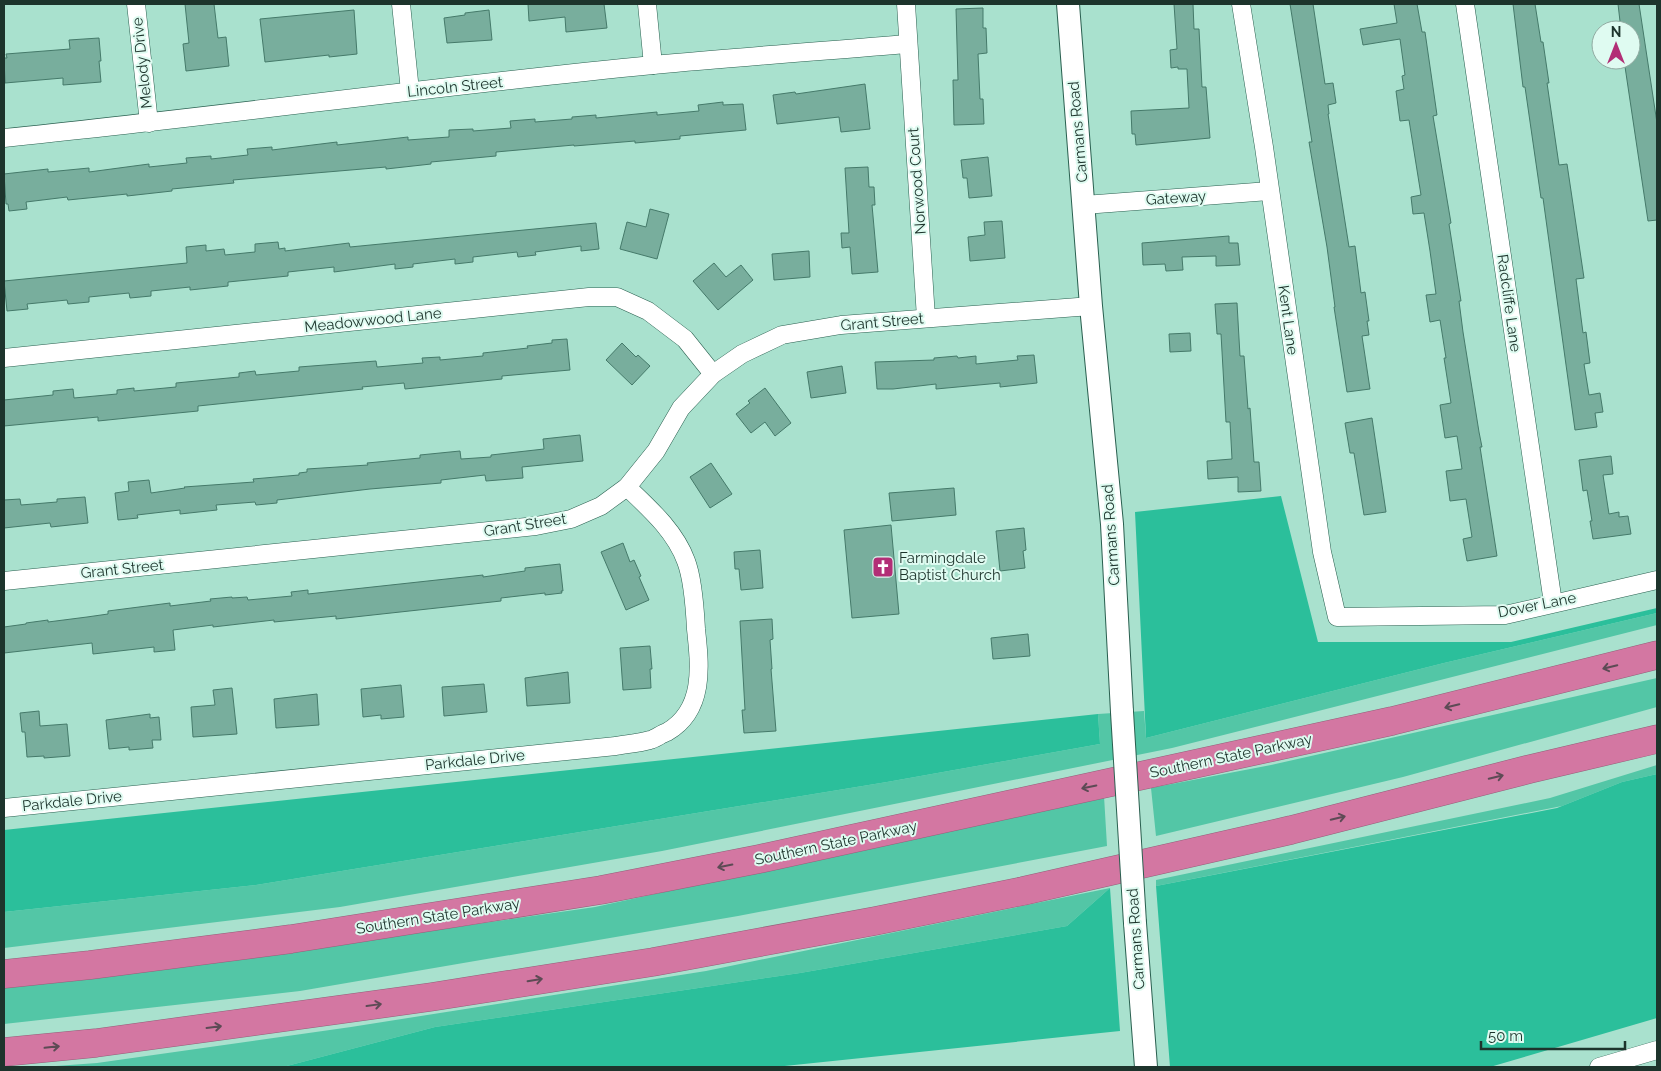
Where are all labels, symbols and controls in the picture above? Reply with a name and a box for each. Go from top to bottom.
street label: Melody Drive [128,16,156,109]
north arrow [1591,20,1641,70]
text: N [1611,24,1621,40]
street label: Lincoln Street [406,73,504,101]
street label: Carmans Road [1065,81,1091,183]
street label: Norwood Court [904,127,930,235]
street label: Gateway [1145,187,1207,209]
street label: Radcliffe Lane [1493,253,1525,353]
street label: Kent Lane [1274,284,1302,356]
street label: Meadowwood Lane [304,304,443,336]
street label: Grant Street [840,309,924,335]
street label: Carmans Road [1098,484,1124,586]
street label: Grant Street [482,510,568,540]
place label: Farmingdale Baptist Church [899,549,1001,584]
church icon: Farmingdale Baptist Church [871,555,895,579]
street label: Grant Street [80,556,164,582]
street label: Dover Lane [1496,589,1578,621]
one-way arrow [1602,663,1618,672]
one-way arrow [1445,702,1461,711]
street label: Southern State Parkway [1148,730,1314,782]
street label: Parkdale Drive [424,746,526,774]
one-way arrow [1487,772,1503,782]
one-way arrow [1081,783,1097,793]
street label: Parkdale Drive [21,787,123,815]
one-way arrow [1330,812,1346,822]
street label: Southern State Parkway [753,817,919,869]
one-way arrow [717,862,733,871]
street label: Carmans Road [1123,888,1149,990]
street label: Southern State Parkway [355,894,521,938]
one-way arrow [527,975,543,985]
one-way arrow [366,1000,382,1010]
scale bar [1481,1018,1625,1050]
one-way arrow [205,1022,221,1032]
text: 50 m [1488,1027,1523,1045]
one-way arrow [44,1042,60,1052]

